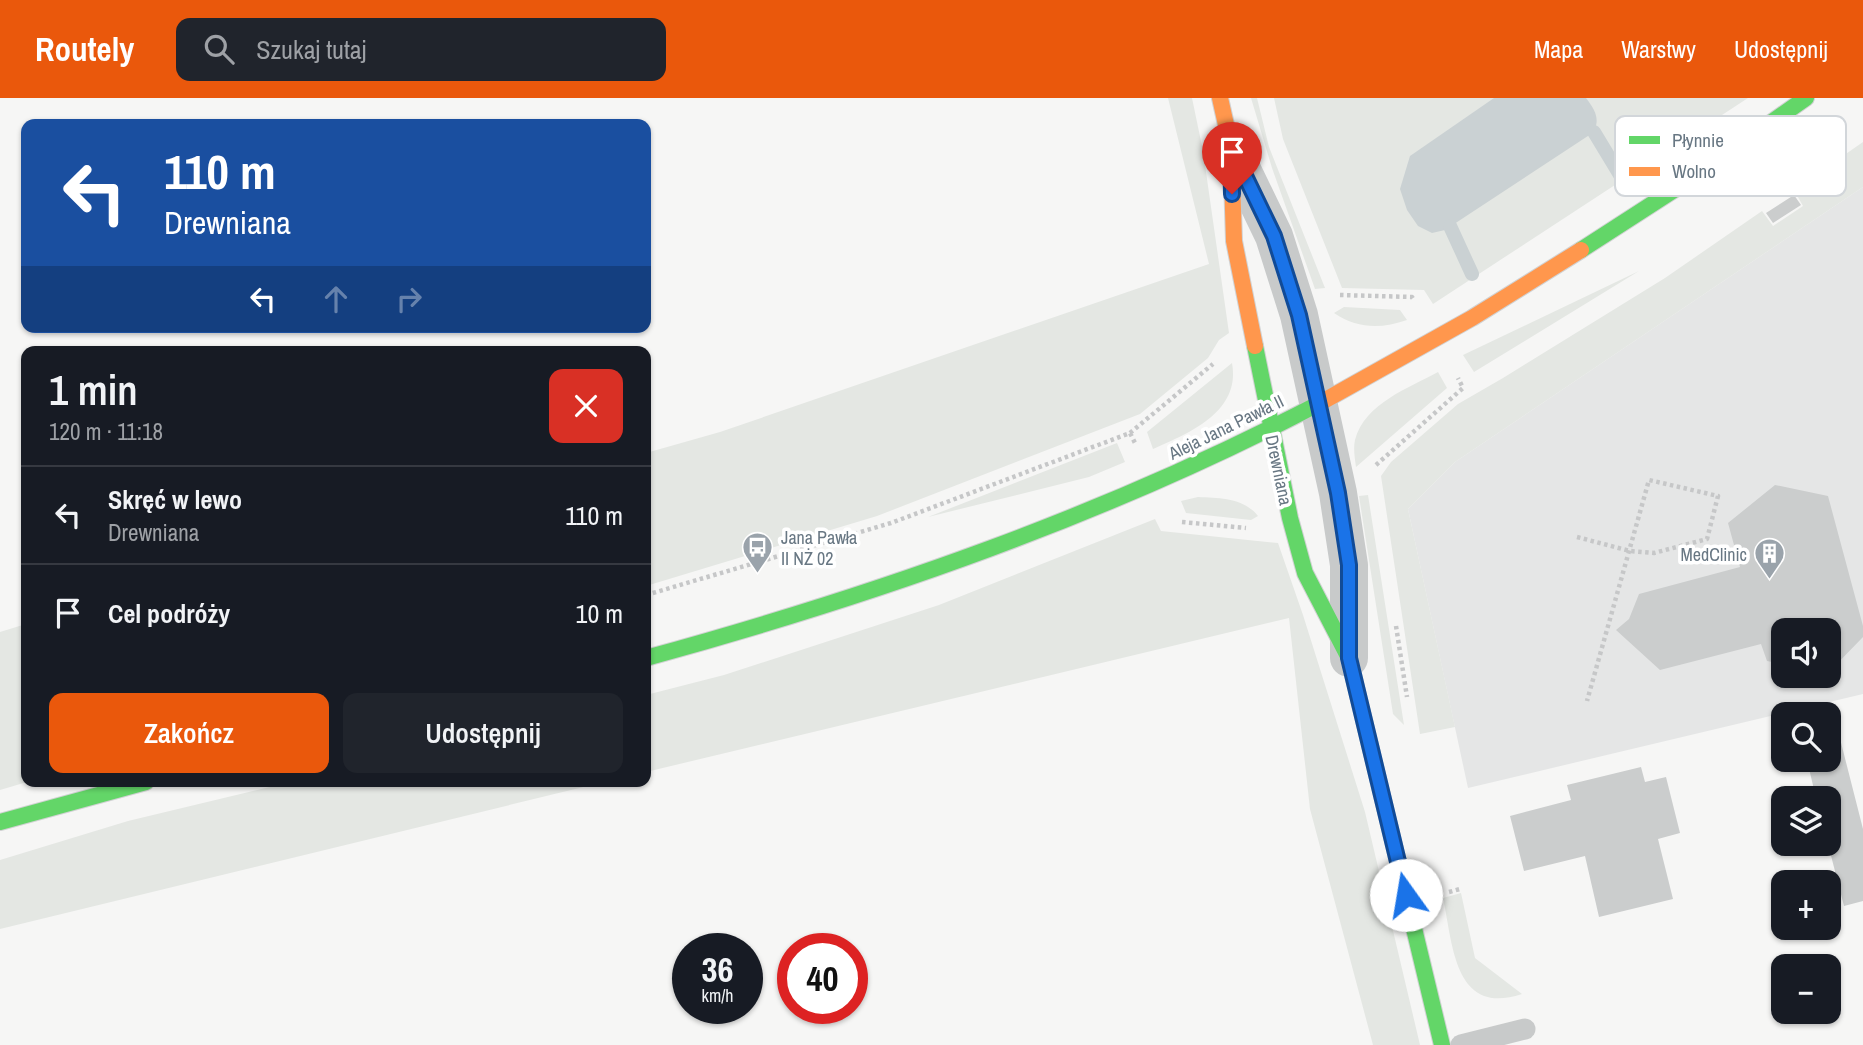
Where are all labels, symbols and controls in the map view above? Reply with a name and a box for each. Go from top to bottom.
search box [176,18,666,81]
text: Routely [35,27,134,71]
icon: search [200,30,238,68]
text: Szukaj tutaj [256,32,366,67]
text: Mapa [1534,33,1583,65]
text: Warstwy [1621,33,1696,65]
text: Udostępnij [1734,33,1828,65]
legend [1615,116,1846,196]
pin [1202,122,1262,194]
text: Płynnie [1672,127,1724,153]
icon: arrive [1213,133,1251,171]
text: 110 m [164,138,276,204]
icon: left [49,147,140,238]
text: Wolno [1672,158,1716,184]
text: Drewniana [164,201,291,244]
icon: left [244,280,282,318]
icon: ahead [317,280,355,318]
icon: right [390,280,428,318]
text: 1 min [49,362,138,418]
button: close [549,369,623,443]
street label: Aleja Jana Pawła II [1163,388,1288,466]
text: 120 m · 11:18 [49,416,163,447]
street label: Drewniana [1259,432,1299,508]
text: Skręć w lewo [108,482,242,517]
icon: left [49,496,87,534]
text: 110 m [565,498,623,533]
text: Drewniana [108,517,199,548]
place label: Jana Pawła II NŻ 02 [781,525,857,571]
bus stop icon: Jana Pawła II NŻ 02 [741,530,775,574]
building icon: MedClinic [1753,537,1787,581]
place label: MedClinic [1681,542,1747,567]
icon: arrive [49,594,87,632]
text: Cel podróży [108,596,230,631]
text: 10 m [576,596,623,631]
map controls [1771,618,1841,1024]
button: sound [1771,618,1841,688]
button: Zakończ [49,693,329,773]
button: Udostępnij [343,693,623,773]
button: search [1771,702,1841,772]
button: layers [1771,786,1841,856]
position arrow [1369,858,1443,932]
button: + [1771,870,1841,940]
speed limit sign: 40 [777,933,868,1024]
text: 36 [702,946,733,993]
button: − [1771,954,1841,1024]
text: km/h [702,983,734,1008]

